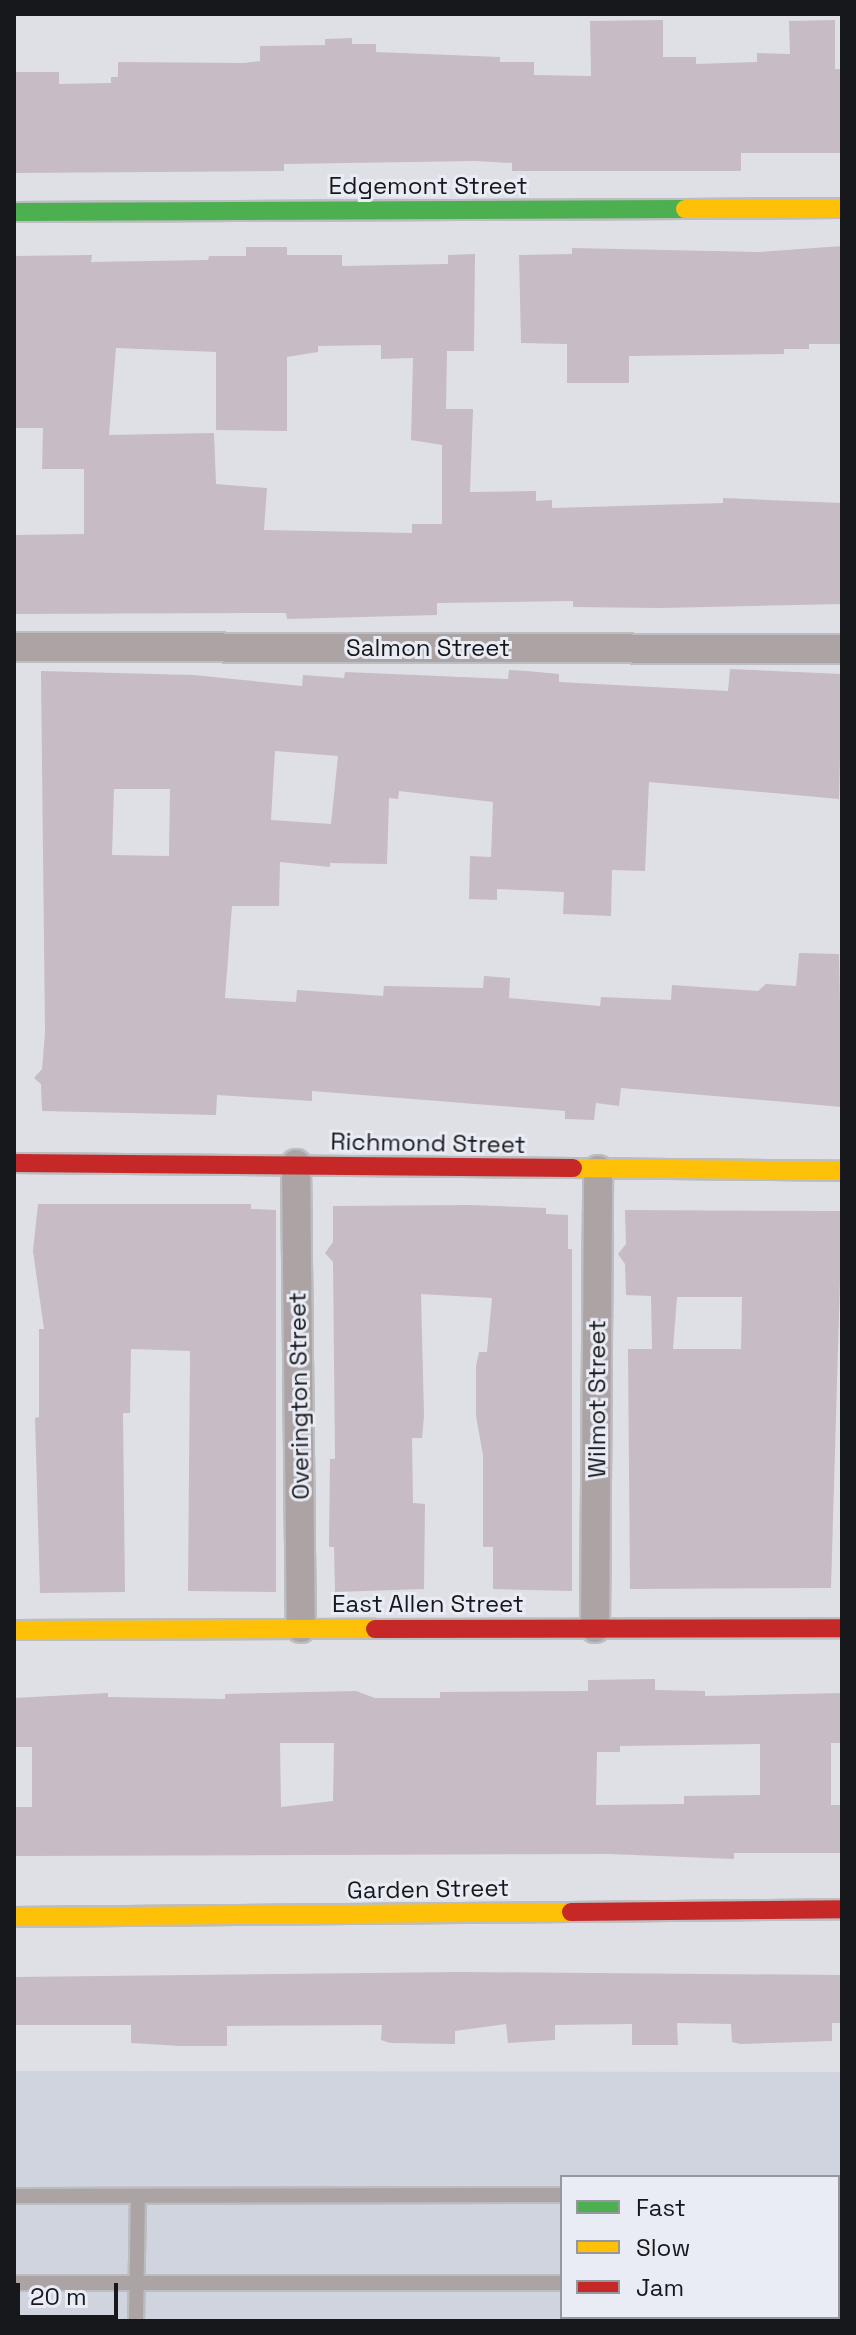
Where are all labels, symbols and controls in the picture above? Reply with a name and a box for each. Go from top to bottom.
street label: Edgemont Street [329,172,527,200]
street label: Salmon Street [346,634,510,662]
street label: Richmond Street [330,1127,526,1159]
street label: Overington Street [283,1292,315,1500]
street label: Wilmot Street [583,1320,611,1478]
street label: East Allen Street [332,1590,524,1618]
street label: Garden Street [347,1873,509,1905]
legend [560,2175,840,2319]
text: Fast [636,2192,686,2223]
text: Slow [636,2232,690,2263]
scale bar [20,2267,122,2317]
text: Jam [636,2272,684,2303]
text: 20 m [30,2281,87,2312]

